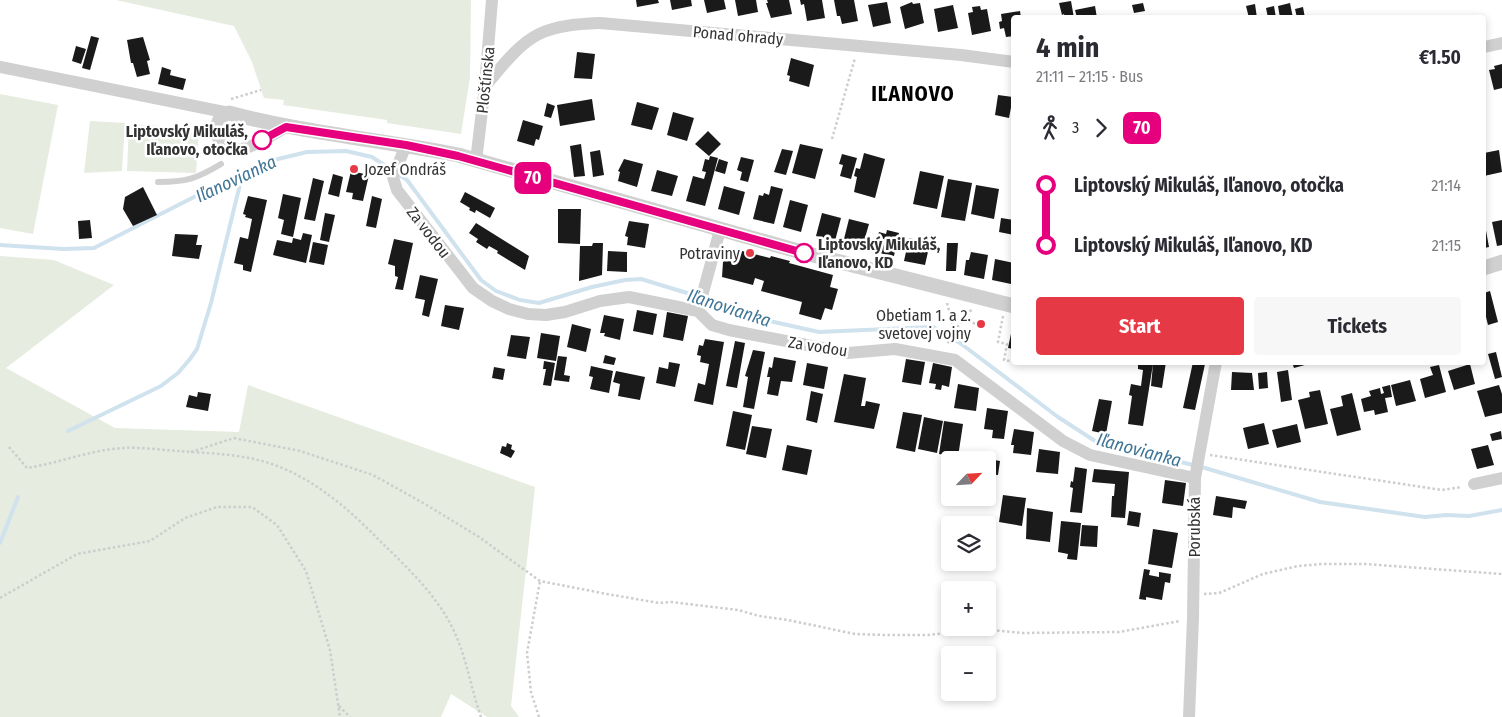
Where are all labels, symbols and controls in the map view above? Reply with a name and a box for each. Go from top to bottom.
street label: Ponad ohrady [692,22,785,49]
text: 4 min [1036,31,1100,64]
street label: Ploštínska [473,45,498,114]
text: €1.50 [1419,46,1461,69]
text: 21:11 – 21:15 · Bus [1036,67,1143,86]
district label: IĽANOVO [871,81,955,107]
icon: walk [1036,114,1064,142]
icon: forward [1087,114,1115,142]
text: 70 [1133,117,1151,139]
text: 3 [1072,118,1079,137]
place label: Liptovský Mikuláš, Iľanovo, otočka [126,122,248,159]
marker: Liptovský Mikuláš, Iľanovo, otočka [252,130,272,150]
water label: Iľanovianka [192,151,280,207]
place label: Jozef Ondráš [364,160,446,179]
line badge: 70 [510,162,556,194]
marker: Jozef Ondráš [348,163,360,175]
text: 70 [524,167,542,189]
text: Liptovský Mikuláš, Iľanovo, otočka [1074,174,1344,197]
text: 21:14 [1431,176,1461,195]
street label: Za vodou [403,203,454,262]
text: Liptovský Mikuláš, Iľanovo, KD [1074,234,1313,257]
place label: Liptovský Mikuláš, Iľanovo, KD [818,235,941,272]
text: 21:15 [1432,236,1461,255]
marker: Liptovský Mikuláš, Iľanovo, KD [794,243,814,263]
place label: Potraviny [679,244,741,263]
marker: Potraviny [744,247,756,259]
water label: Iľanovianka [684,284,774,332]
button: Start [1036,297,1244,355]
button: Tickets [1254,297,1461,355]
place label: Obetiam 1. a 2. svetovej vojny [876,306,972,343]
marker: Obetiam 1. a 2. svetovej vojny [975,318,987,330]
street label: Za vodou [787,332,849,361]
water label: Iľanovianka [1094,428,1184,472]
north arrow [941,451,996,506]
map controls [941,451,996,701]
street label: Porubská [1185,497,1204,557]
button: layers [941,516,996,571]
button: + [941,581,996,636]
button: − [941,646,996,701]

